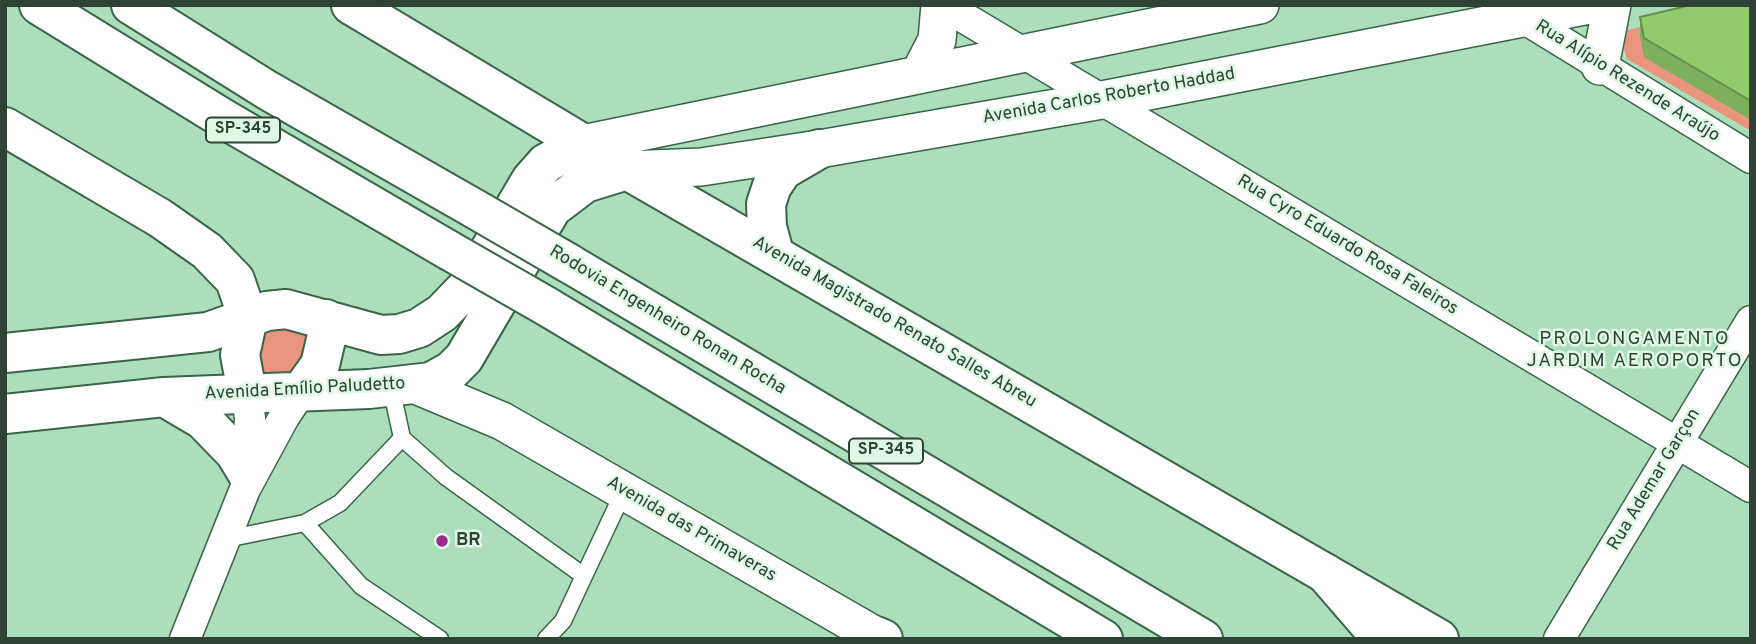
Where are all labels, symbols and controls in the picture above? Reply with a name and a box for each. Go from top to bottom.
street label: Rua Alípio Rezende Araújo [1531,16,1723,148]
street label: Avenida Carlos Roberto Haddad [981,64,1237,130]
road number: SP-345 [206,118,280,142]
street label: Rua Cyro Eduardo Rosa Faleiros [1233,171,1461,321]
street label: Avenida Magistrado Renato Salles Abreu [748,233,1040,413]
street label: Rodovia Engenheiro Ronan Rocha [545,242,789,400]
district label: PROLONGAMENTO JARDIM AEROPORTO [1528,329,1742,373]
street label: Avenida Emílio Paludetto [204,374,406,406]
street label: Rua Ademar Garçon [1604,405,1706,555]
road number: SP-345 [849,438,923,464]
street label: Avenida das Primaveras [602,473,780,587]
place label: BR [456,530,481,552]
marker: BR [434,533,450,549]

